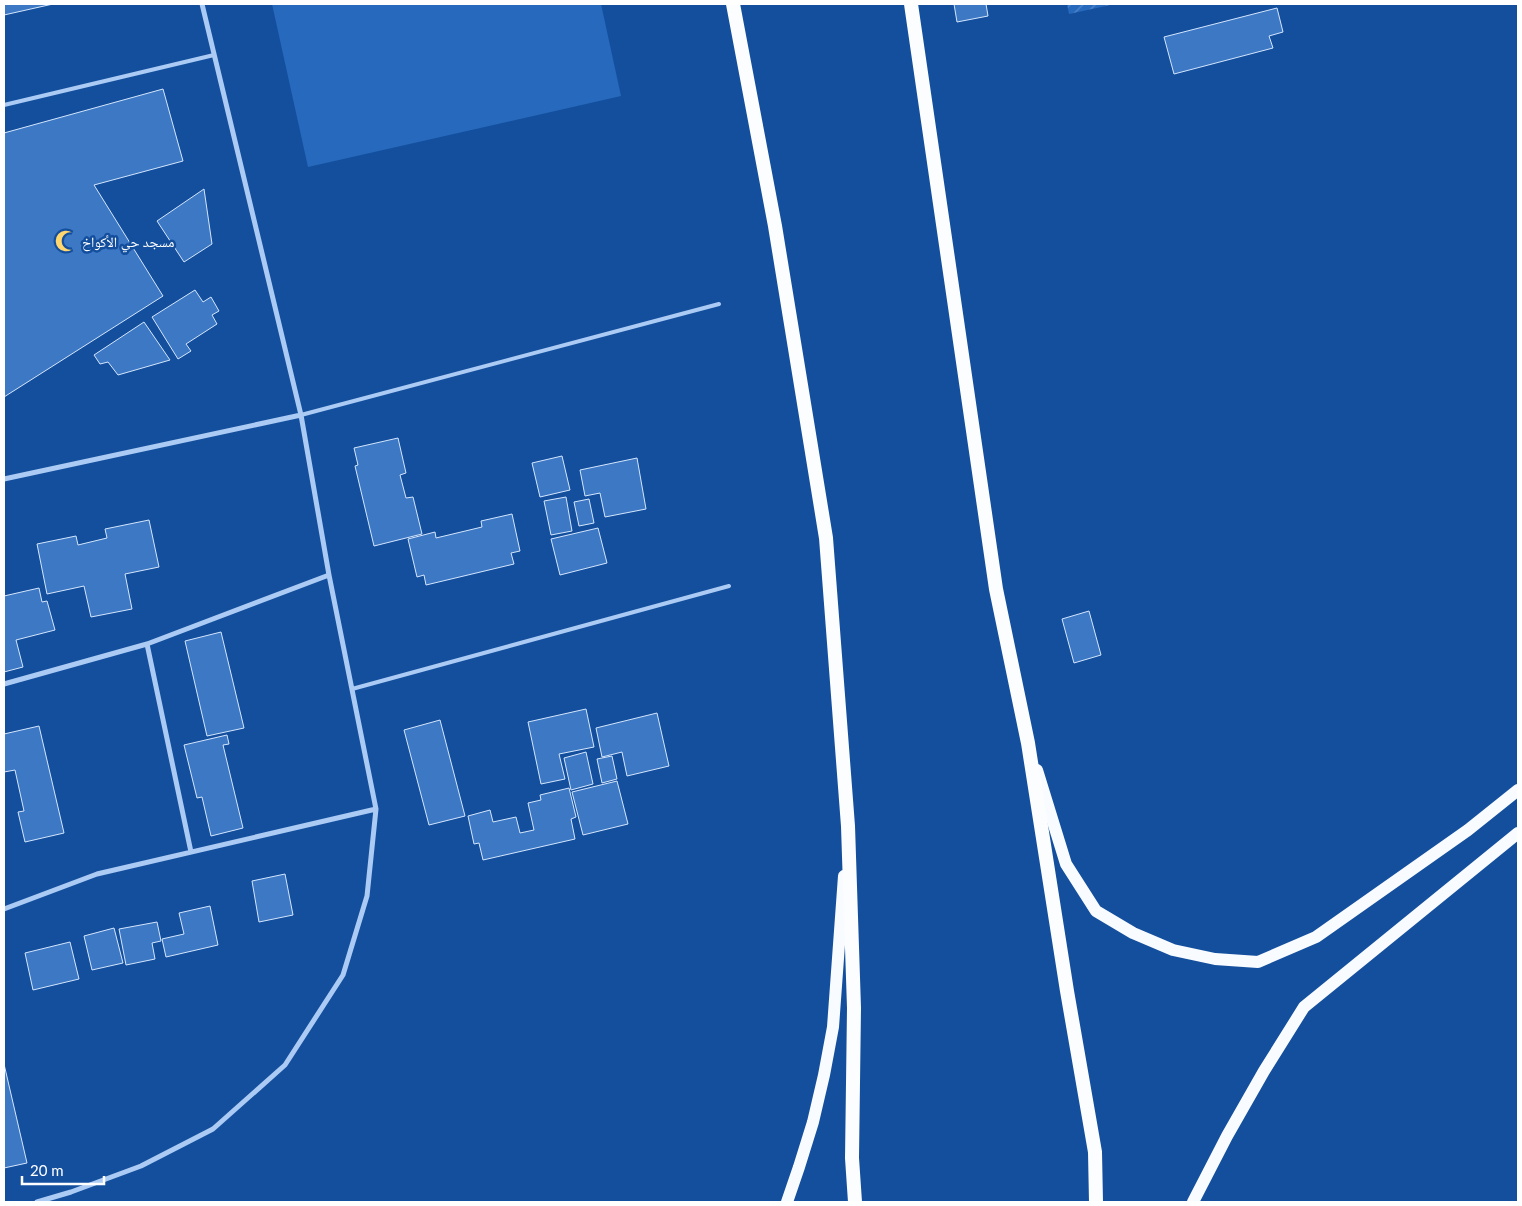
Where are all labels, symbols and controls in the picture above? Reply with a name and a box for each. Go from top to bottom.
mosque icon: مسجد حي الأكواخ [53,228,79,254]
place label: مسجد حي الأكواخ [82,233,175,253]
scale bar [22,1154,105,1186]
text: 20 m [30,1161,64,1179]

